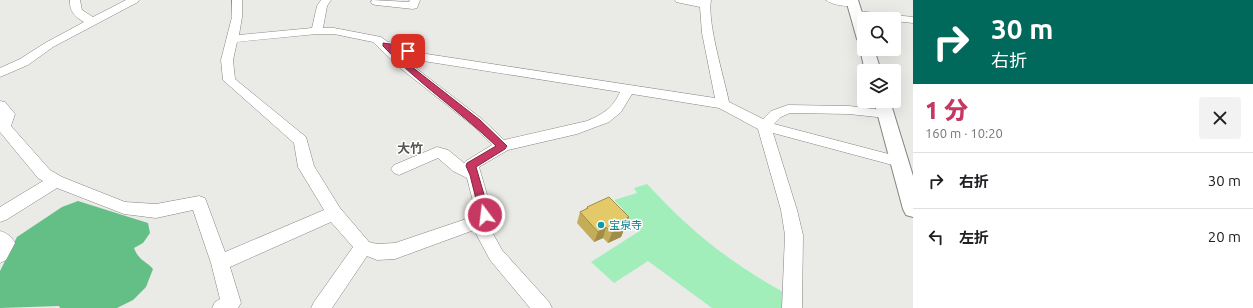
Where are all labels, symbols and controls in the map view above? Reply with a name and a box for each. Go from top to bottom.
map controls [857,12,901,108]
button: search [857,12,901,56]
text: 30 m [991,13,1053,44]
icon: right [925,16,977,68]
pin [391,34,425,68]
icon: arrive [397,40,419,62]
text: 右折 [991,50,1027,70]
button: layers [857,64,901,108]
text: 1 分 [925,97,968,124]
button: close [1199,97,1241,139]
text: 160 m · 10:20 [925,126,1003,140]
district label: 大竹 [397,141,423,155]
icon: right [925,170,947,192]
text: 30 m [1208,172,1241,189]
text: 右折 [959,173,989,190]
position arrow [464,194,506,236]
place label: 宝泉寺 [609,219,642,231]
marker: 宝泉寺 [596,220,606,230]
icon: left [925,226,947,248]
text: 20 m [1208,228,1241,245]
text: 左折 [959,229,989,246]

